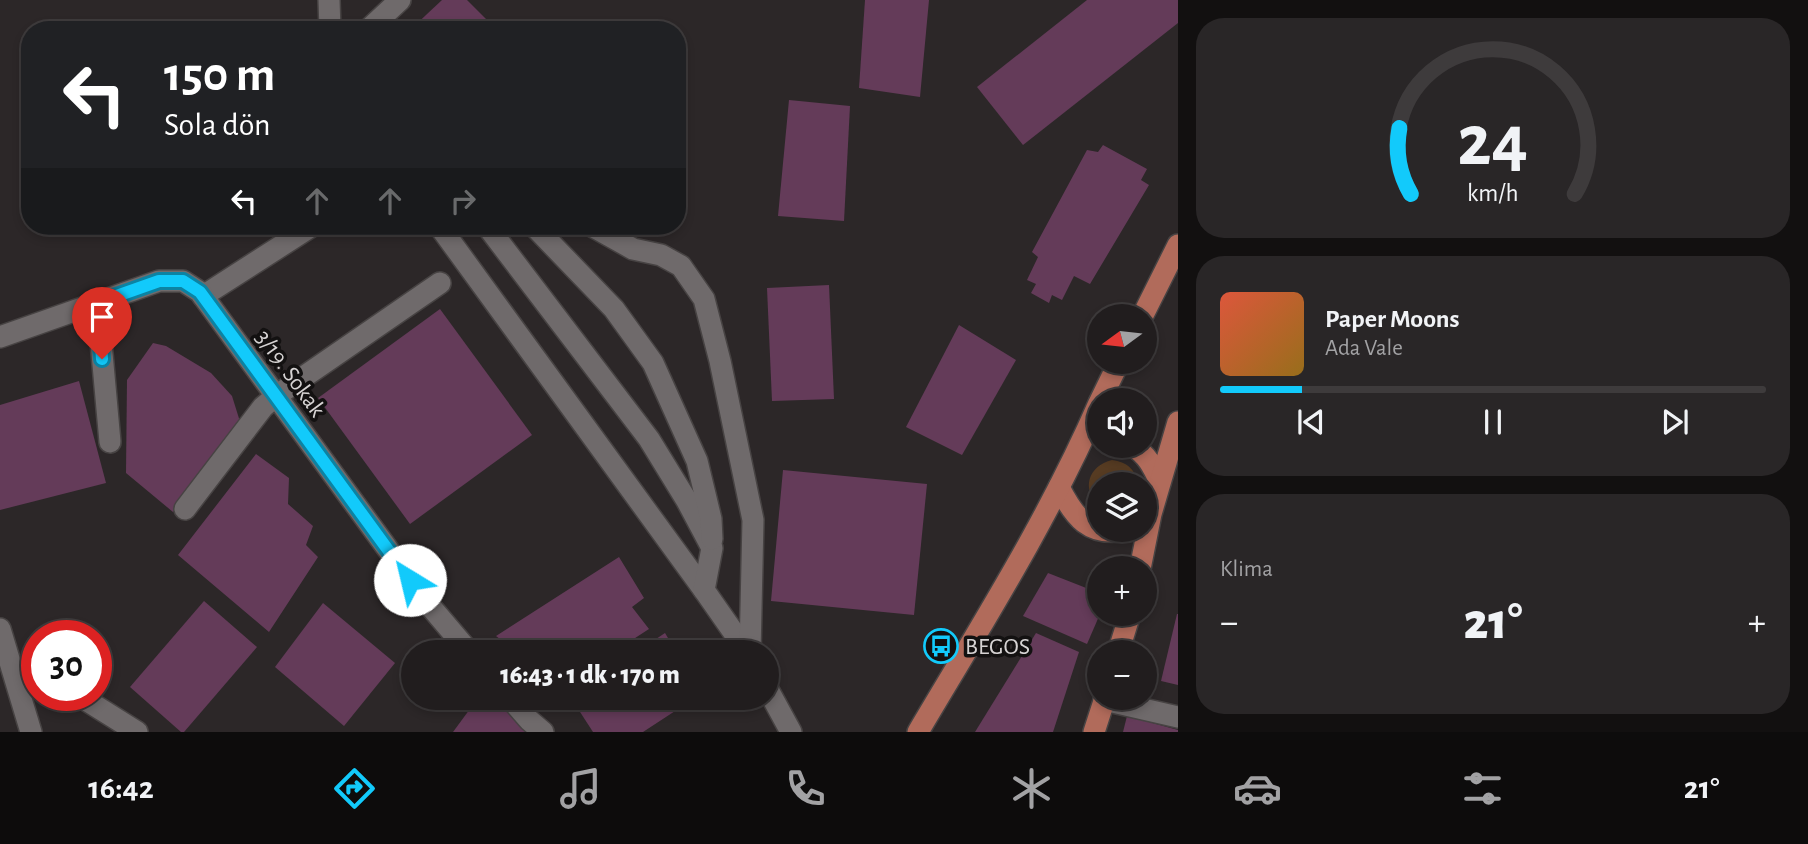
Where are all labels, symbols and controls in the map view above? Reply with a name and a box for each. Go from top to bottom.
icon: left [49,49,140,140]
text: 150 m [164,51,275,100]
text: 24 [1458,106,1528,179]
text: Sola dön [164,109,271,141]
text: km/h [1467,181,1519,206]
icon: left [225,182,263,220]
icon: ahead [298,182,336,220]
icon: ahead [371,182,409,220]
icon: right [444,182,482,220]
pin [72,287,132,359]
icon: arrive [83,298,121,336]
north arrow [1087,304,1157,374]
map controls [1087,304,1157,710]
text: Paper Moons [1325,306,1460,332]
street label: 3/19. Sokak [251,326,330,421]
text: Ada Vale [1325,337,1403,360]
button: sound [1087,388,1157,458]
icon: previous [1292,403,1330,441]
icon: pause [1474,403,1512,441]
icon: next [1656,403,1694,441]
button: layers [1087,472,1157,542]
position arrow [373,543,447,617]
button: + [1087,556,1157,626]
text: Klima [1220,558,1273,581]
text: 21° [1463,596,1523,648]
text: − [1220,604,1238,642]
text: + [1748,604,1766,642]
speed limit sign: 30 [21,620,112,711]
bus stop icon: BEGOS [922,627,960,665]
place label: BEGOS [965,635,1030,659]
button: − [1087,640,1157,710]
text: 16:43 · 1 dk · 170 m [500,662,680,688]
icon: directions [330,764,379,813]
icon: music [556,764,605,813]
icon: phone [781,764,830,813]
icon: climate [1007,764,1056,813]
icon: car [1233,764,1282,813]
icon: filters [1458,764,1507,813]
text: 16:42 [88,772,154,804]
text: 21° [1684,772,1720,804]

